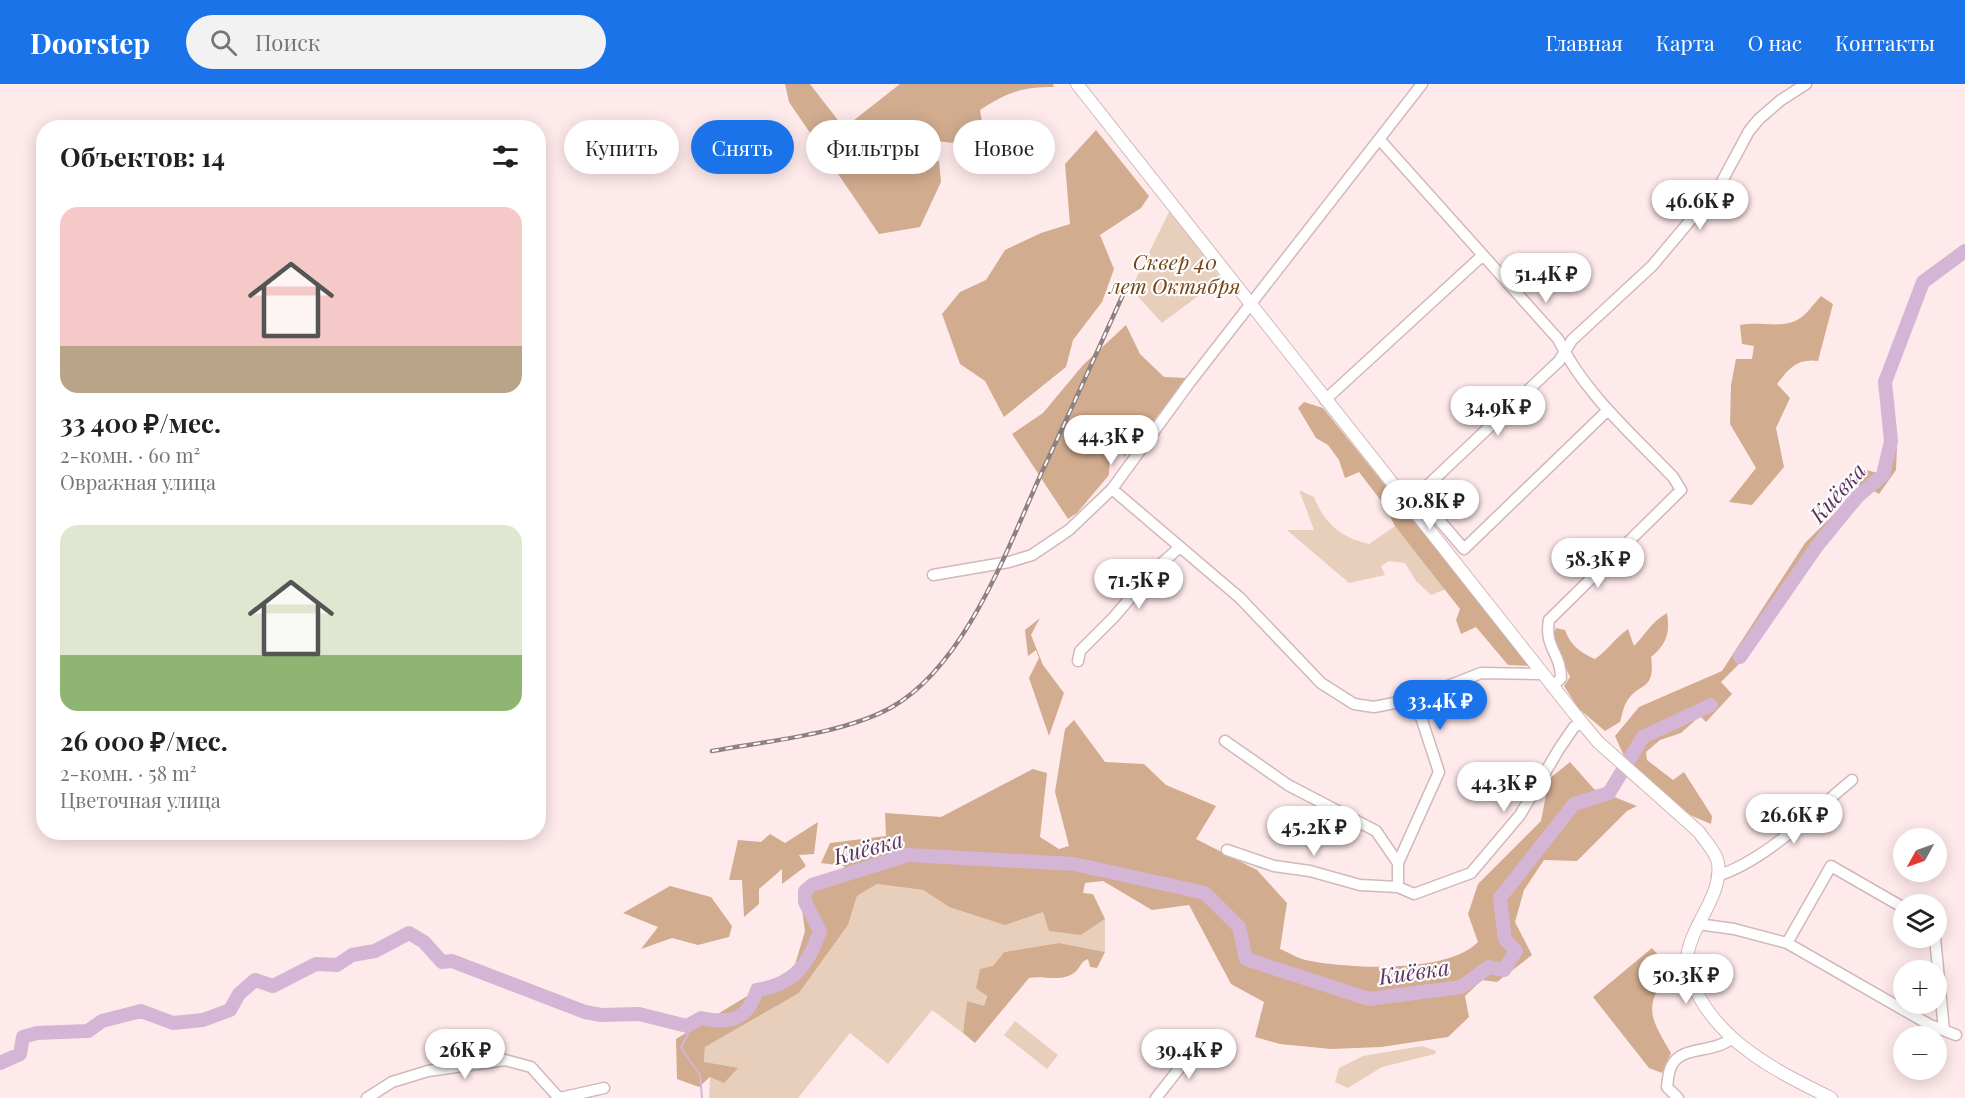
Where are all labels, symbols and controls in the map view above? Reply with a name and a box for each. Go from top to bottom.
search box [186,15,606,69]
text: Doorstep [30,24,150,61]
icon: search [207,26,240,59]
text: Поиск [255,27,320,57]
text: Главная [1545,28,1623,56]
text: Карта [1656,28,1715,56]
text: О нас [1748,28,1802,56]
text: Контакты [1835,28,1935,56]
chip: Купить [564,120,679,174]
chip: Снять [691,120,794,174]
chip: Фильтры [806,120,941,174]
chip: Новое [953,120,1055,174]
text: Объектов: 14 [60,139,225,174]
icon: filters [489,140,522,173]
pin: 46.6K ₽ [1645,180,1755,231]
text: 46.6K ₽ [1666,186,1734,213]
icon: home [237,246,345,354]
park label: Сквер 40 лет Октября [1107,247,1241,299]
pin: 51.4K ₽ [1491,253,1601,304]
text: 51.4K ₽ [1514,259,1578,286]
pin: 34.9K ₽ [1443,386,1553,437]
text: 34.9K ₽ [1464,392,1532,419]
text: 33 400 ₽/мес. [60,405,221,440]
pin: 44.3K ₽ [1056,415,1166,466]
text: 44.3K ₽ [1078,421,1144,448]
text: 2-комн. · 60 m² [60,441,200,468]
water label: Киёвка [1801,456,1872,529]
text: Овражная улица [60,468,216,495]
pin: 30.8K ₽ [1375,480,1485,531]
text: 30.8K ₽ [1395,486,1465,513]
pin: 58.3K ₽ [1543,538,1653,589]
text: 58.3K ₽ [1565,544,1631,571]
pin: 71.5K ₽ [1084,559,1194,610]
icon: home [237,564,345,672]
text: 71.5K ₽ [1108,565,1170,592]
pin: 33.4K ₽ [1385,680,1495,731]
text: 33.4K ₽ [1407,686,1473,713]
text: 26 000 ₽/мес. [60,723,228,758]
text: 2-комн. · 58 m² [60,759,197,786]
pin: 44.3K ₽ [1449,762,1559,813]
text: 44.3K ₽ [1471,768,1537,795]
text: Цветочная улица [60,786,221,813]
pin: 26.6K ₽ [1739,794,1849,845]
text: 26.6K ₽ [1760,800,1828,827]
pin: 45.2K ₽ [1259,806,1369,857]
text: 45.2K ₽ [1281,812,1347,839]
water label: Киёвка [829,823,906,871]
north arrow [1893,828,1947,882]
map controls [1893,828,1947,1080]
button: layers [1893,894,1947,948]
water label: Киёвка [1376,951,1451,991]
pin: 50.3K ₽ [1631,954,1741,1005]
text: 50.3K ₽ [1653,960,1720,987]
button: + [1893,960,1947,1014]
button: − [1893,1026,1947,1080]
pin: 26K ₽ [423,1029,507,1080]
pin: 39.4K ₽ [1134,1029,1244,1080]
text: 26K ₽ [439,1035,491,1062]
text: 39.4K ₽ [1155,1035,1223,1062]

